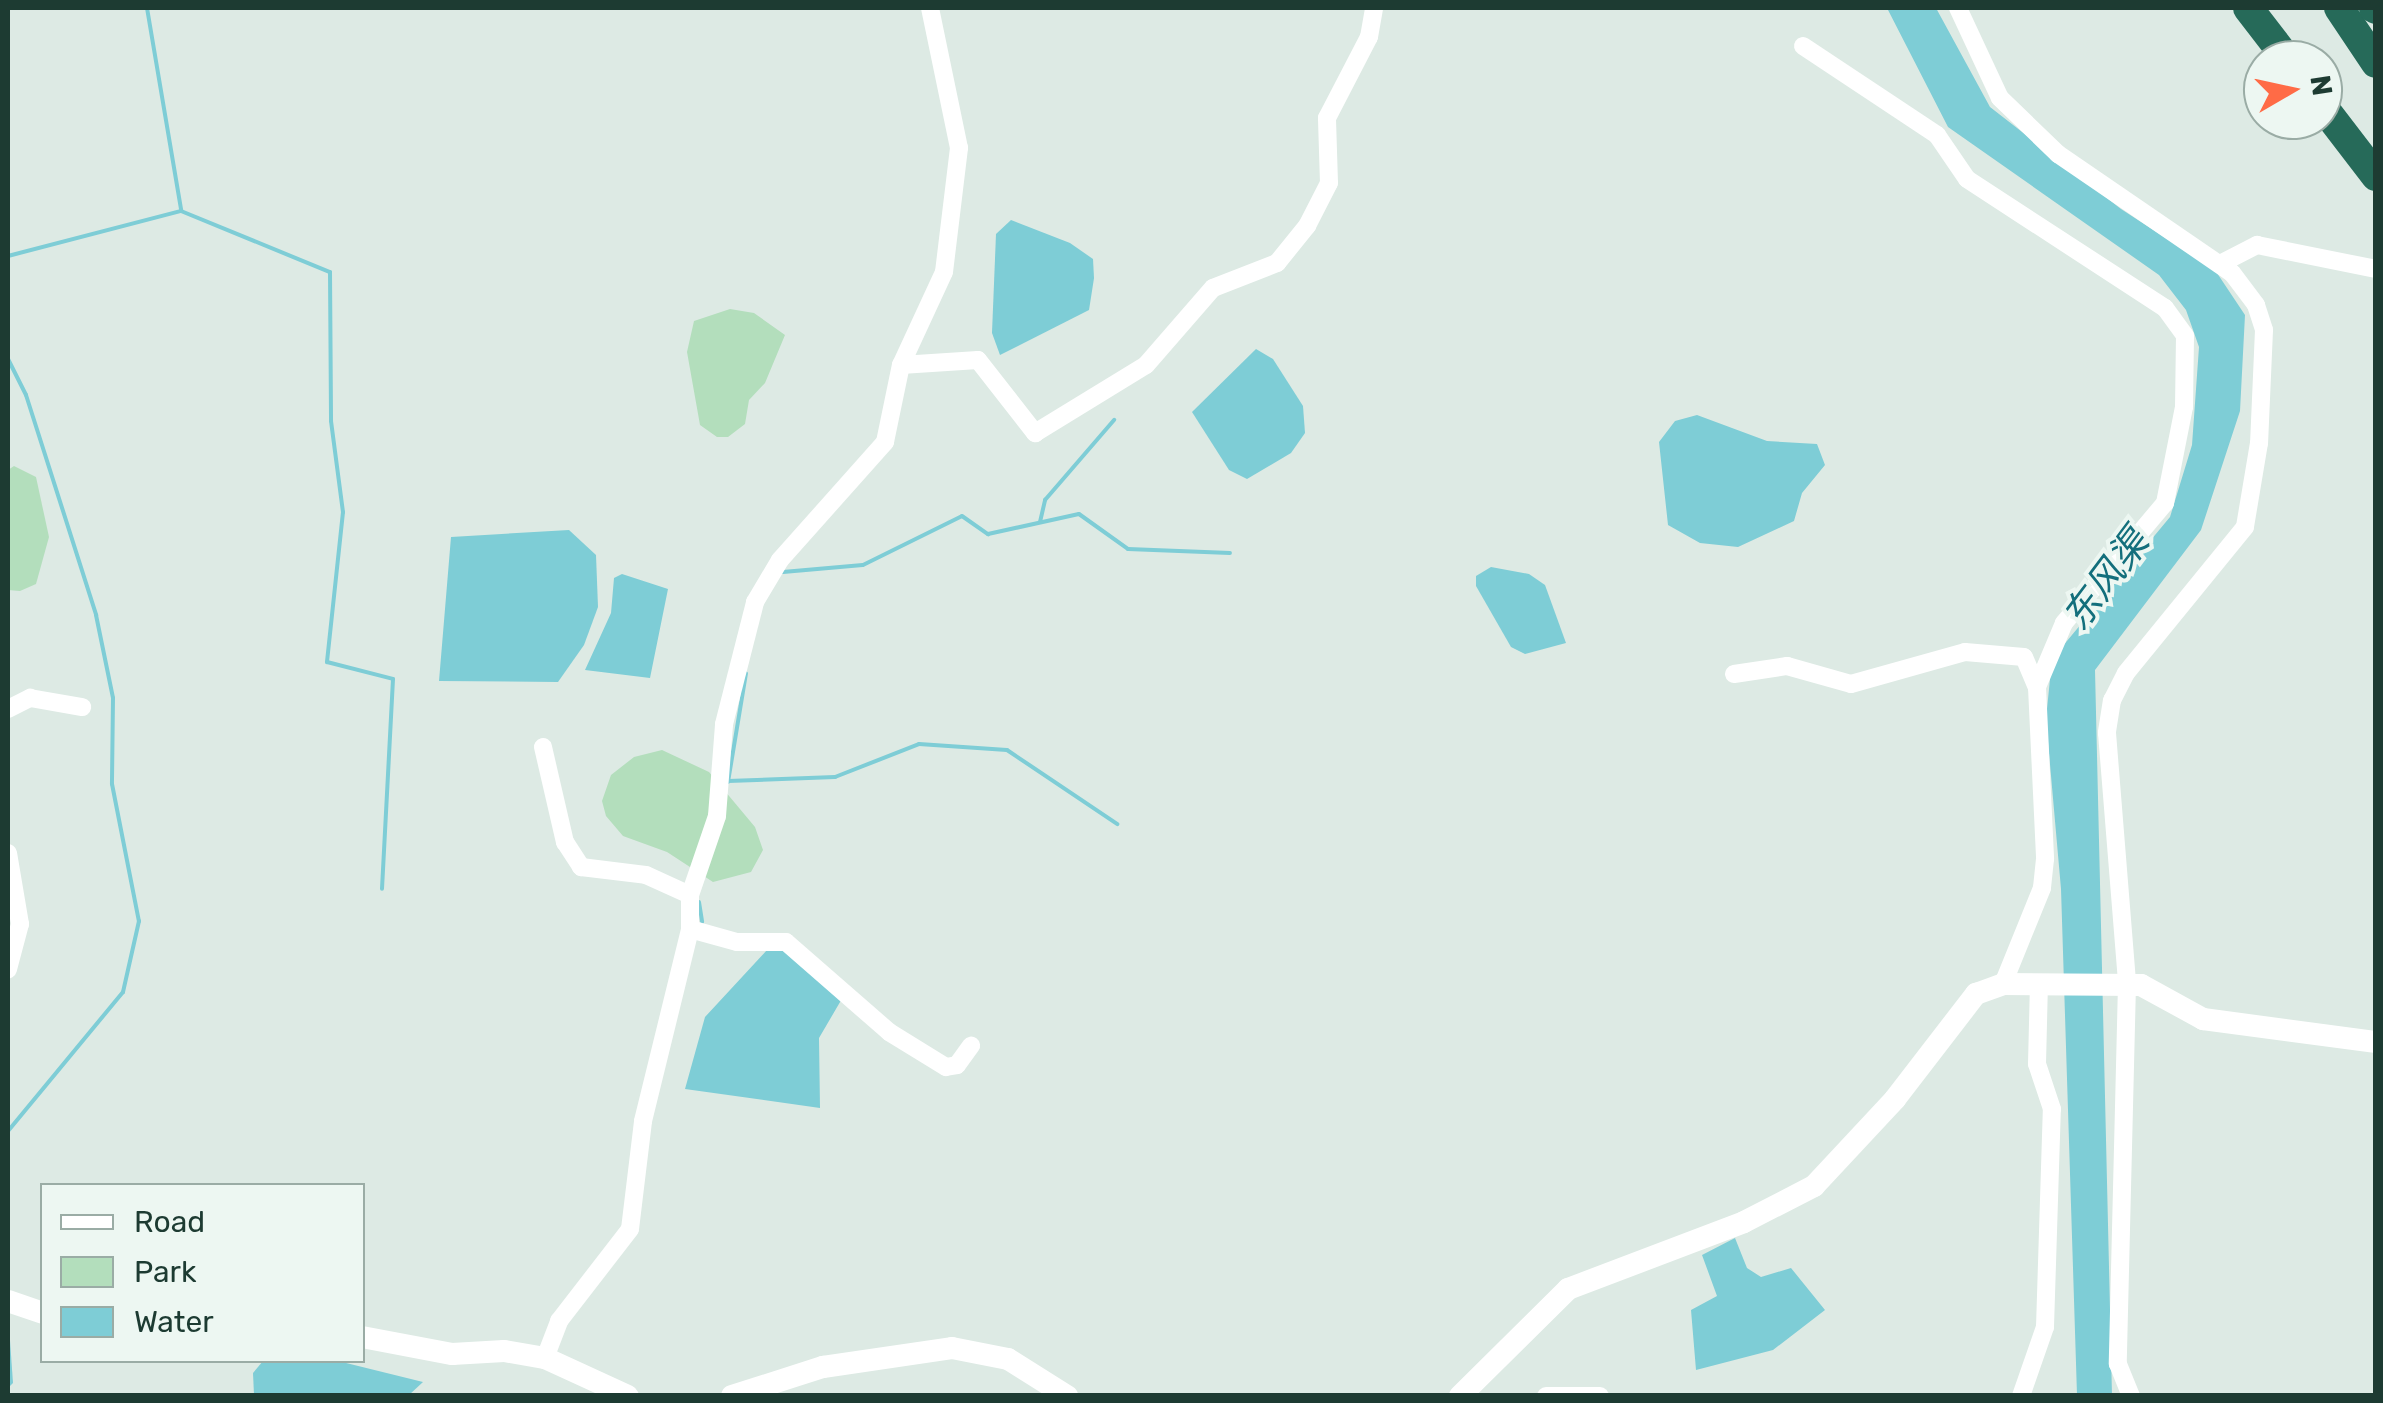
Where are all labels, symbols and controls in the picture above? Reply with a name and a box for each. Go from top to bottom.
north arrow [2243,40,2343,140]
text: N [2303,73,2339,98]
water label: 东风渠 [2053,521,2159,639]
legend [40,1183,365,1363]
text: Road [134,1204,205,1240]
text: Park [134,1254,196,1290]
text: Water [134,1304,214,1340]

